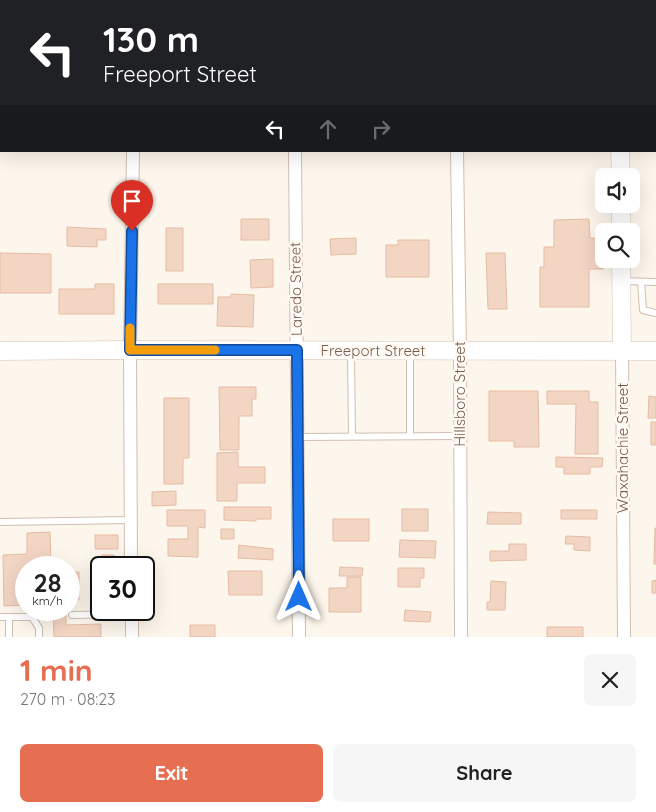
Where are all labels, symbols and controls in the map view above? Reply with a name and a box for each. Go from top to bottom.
text: 130 m [103,17,199,61]
icon: left [20,20,85,85]
text: Freeport Street [103,60,257,88]
icon: left [261,115,289,143]
icon: ahead [314,115,342,143]
icon: right [367,115,395,143]
map controls [595,168,640,268]
button: sound [595,168,640,213]
pin [111,180,153,231]
icon: arrive [118,187,146,215]
button: search [595,223,640,268]
street label: Laredo Street [285,242,306,336]
street label: Freeport Street [321,341,425,360]
street label: Hillsboro Street [450,341,469,447]
street label: Waxahachie Street [613,383,632,513]
speed limit sign: 30 [90,556,155,621]
text: 28 [34,567,61,598]
position arrow [272,570,324,622]
text: km/h [32,593,63,608]
text: 1 min [20,651,93,689]
button: close [584,654,636,706]
text: 270 m · 08:23 [20,689,116,709]
button: Exit [20,744,323,802]
button: Share [333,744,636,802]

